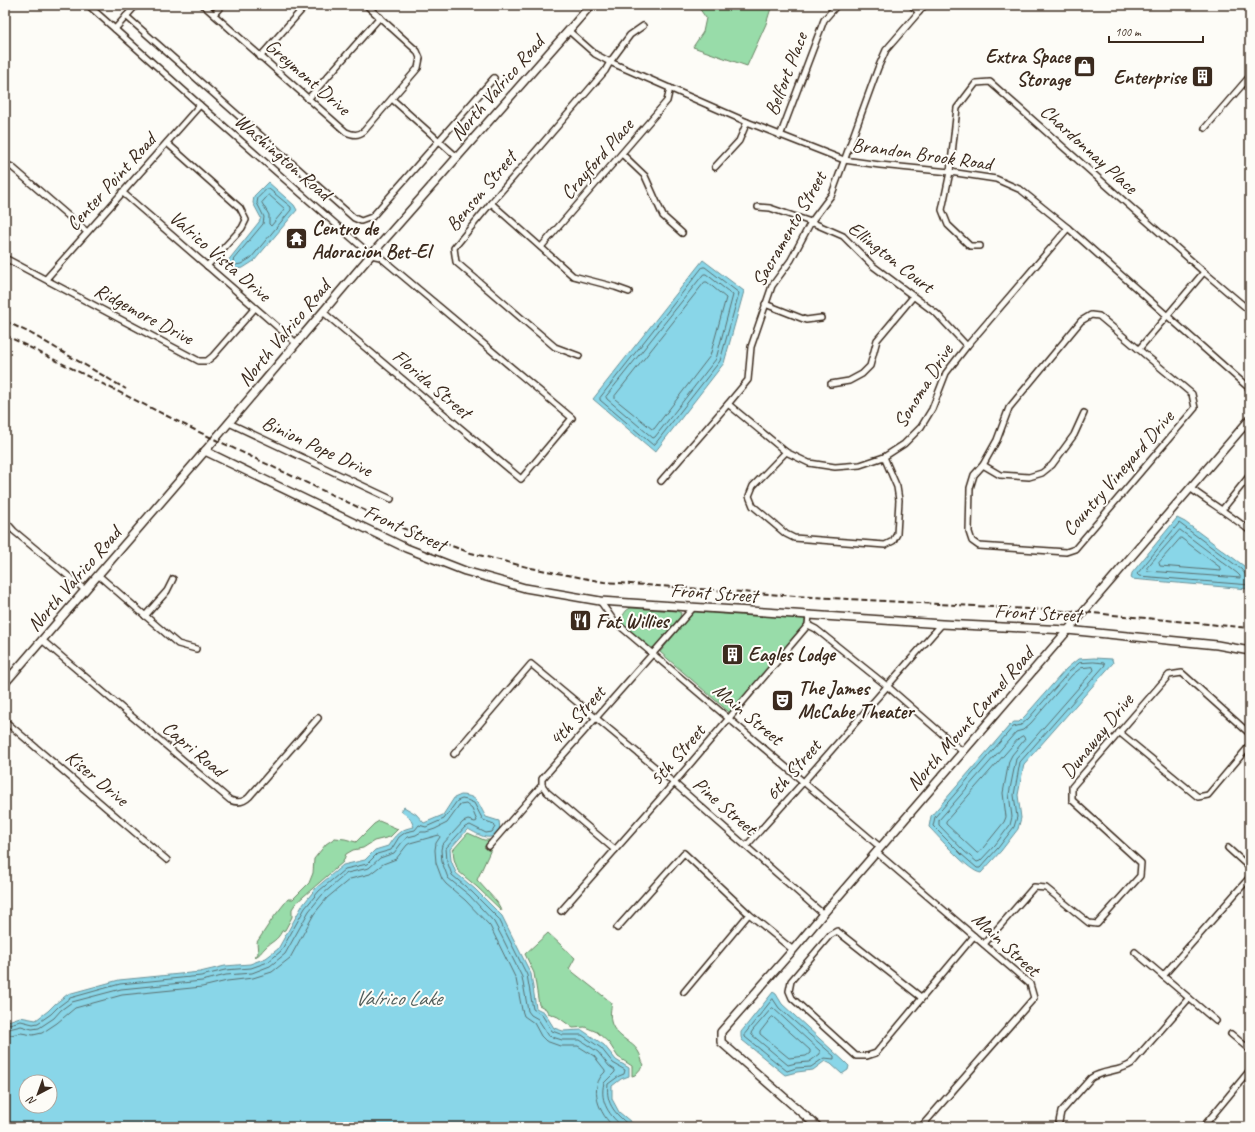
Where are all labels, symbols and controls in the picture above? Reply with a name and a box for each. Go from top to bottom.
scale bar [1109,18,1203,44]
text: 100 m [1115,24,1142,40]
street label: North Valrico Road [445,28,552,146]
street label: Belfort Place [759,28,814,119]
street label: Greymont Drive [260,33,357,122]
place label: Extra Space Storage [985,44,1071,92]
shop icon: Extra Space Storage [1072,54,1098,80]
building icon: Enterprise [1189,64,1215,90]
place label: Enterprise [1113,65,1187,90]
street label: Chardonnay Place [1035,99,1144,200]
street label: Washington Road [230,108,339,208]
street label: Crayford Place [555,112,640,205]
street label: Center Point Road [61,126,164,236]
street label: Brandon Brook Road [850,132,997,177]
street label: Benson Street [440,143,524,236]
street label: Sacramento Street [746,165,833,291]
street label: Valrico Vista Drive [164,205,277,308]
place label: Centro de Adoracion Bet-El [312,216,435,264]
street label: Ellington Court [843,216,941,300]
temple icon: Centro de Adoracion Bet-El [284,226,310,252]
street label: North Valrico Road [232,272,338,391]
street label: Ridgemore Drive [90,278,199,351]
street label: Sonoma Drive [888,338,959,432]
street label: Florida Street [387,344,479,426]
street label: Country Vineyard Drive [1057,404,1180,541]
street label: Binion Pope Drive [258,410,377,483]
street label: Front Street [360,499,453,558]
street label: North Valrico Road [22,519,129,637]
street label: Front Street [670,578,762,609]
street label: Front Street [994,598,1085,628]
restaurant icon: Fat Willies [568,608,594,634]
place label: Fat Willies [596,609,670,634]
street label: North Mount Carmel Road [901,640,1041,796]
building icon: Eagles Lodge [719,641,745,667]
place label: Eagles Lodge [748,642,837,667]
place label: The James McCabe Theater [798,676,916,724]
street label: Main Street [708,677,790,752]
street label: 4th Street [543,679,612,751]
theatre icon: The James McCabe Theater [769,687,795,713]
street label: Dunaway Drive [1055,687,1140,784]
street label: Capri Road [157,715,233,785]
street label: 5th Street [644,718,712,791]
street label: 6th Street [760,733,828,806]
street label: Kiser Drive [60,744,135,813]
street label: Pine Street [688,771,764,842]
street label: Main Street [967,906,1047,983]
water label: Valrico Lake [355,985,444,1011]
north arrow [18,1074,58,1114]
text: N [23,1093,39,1109]

